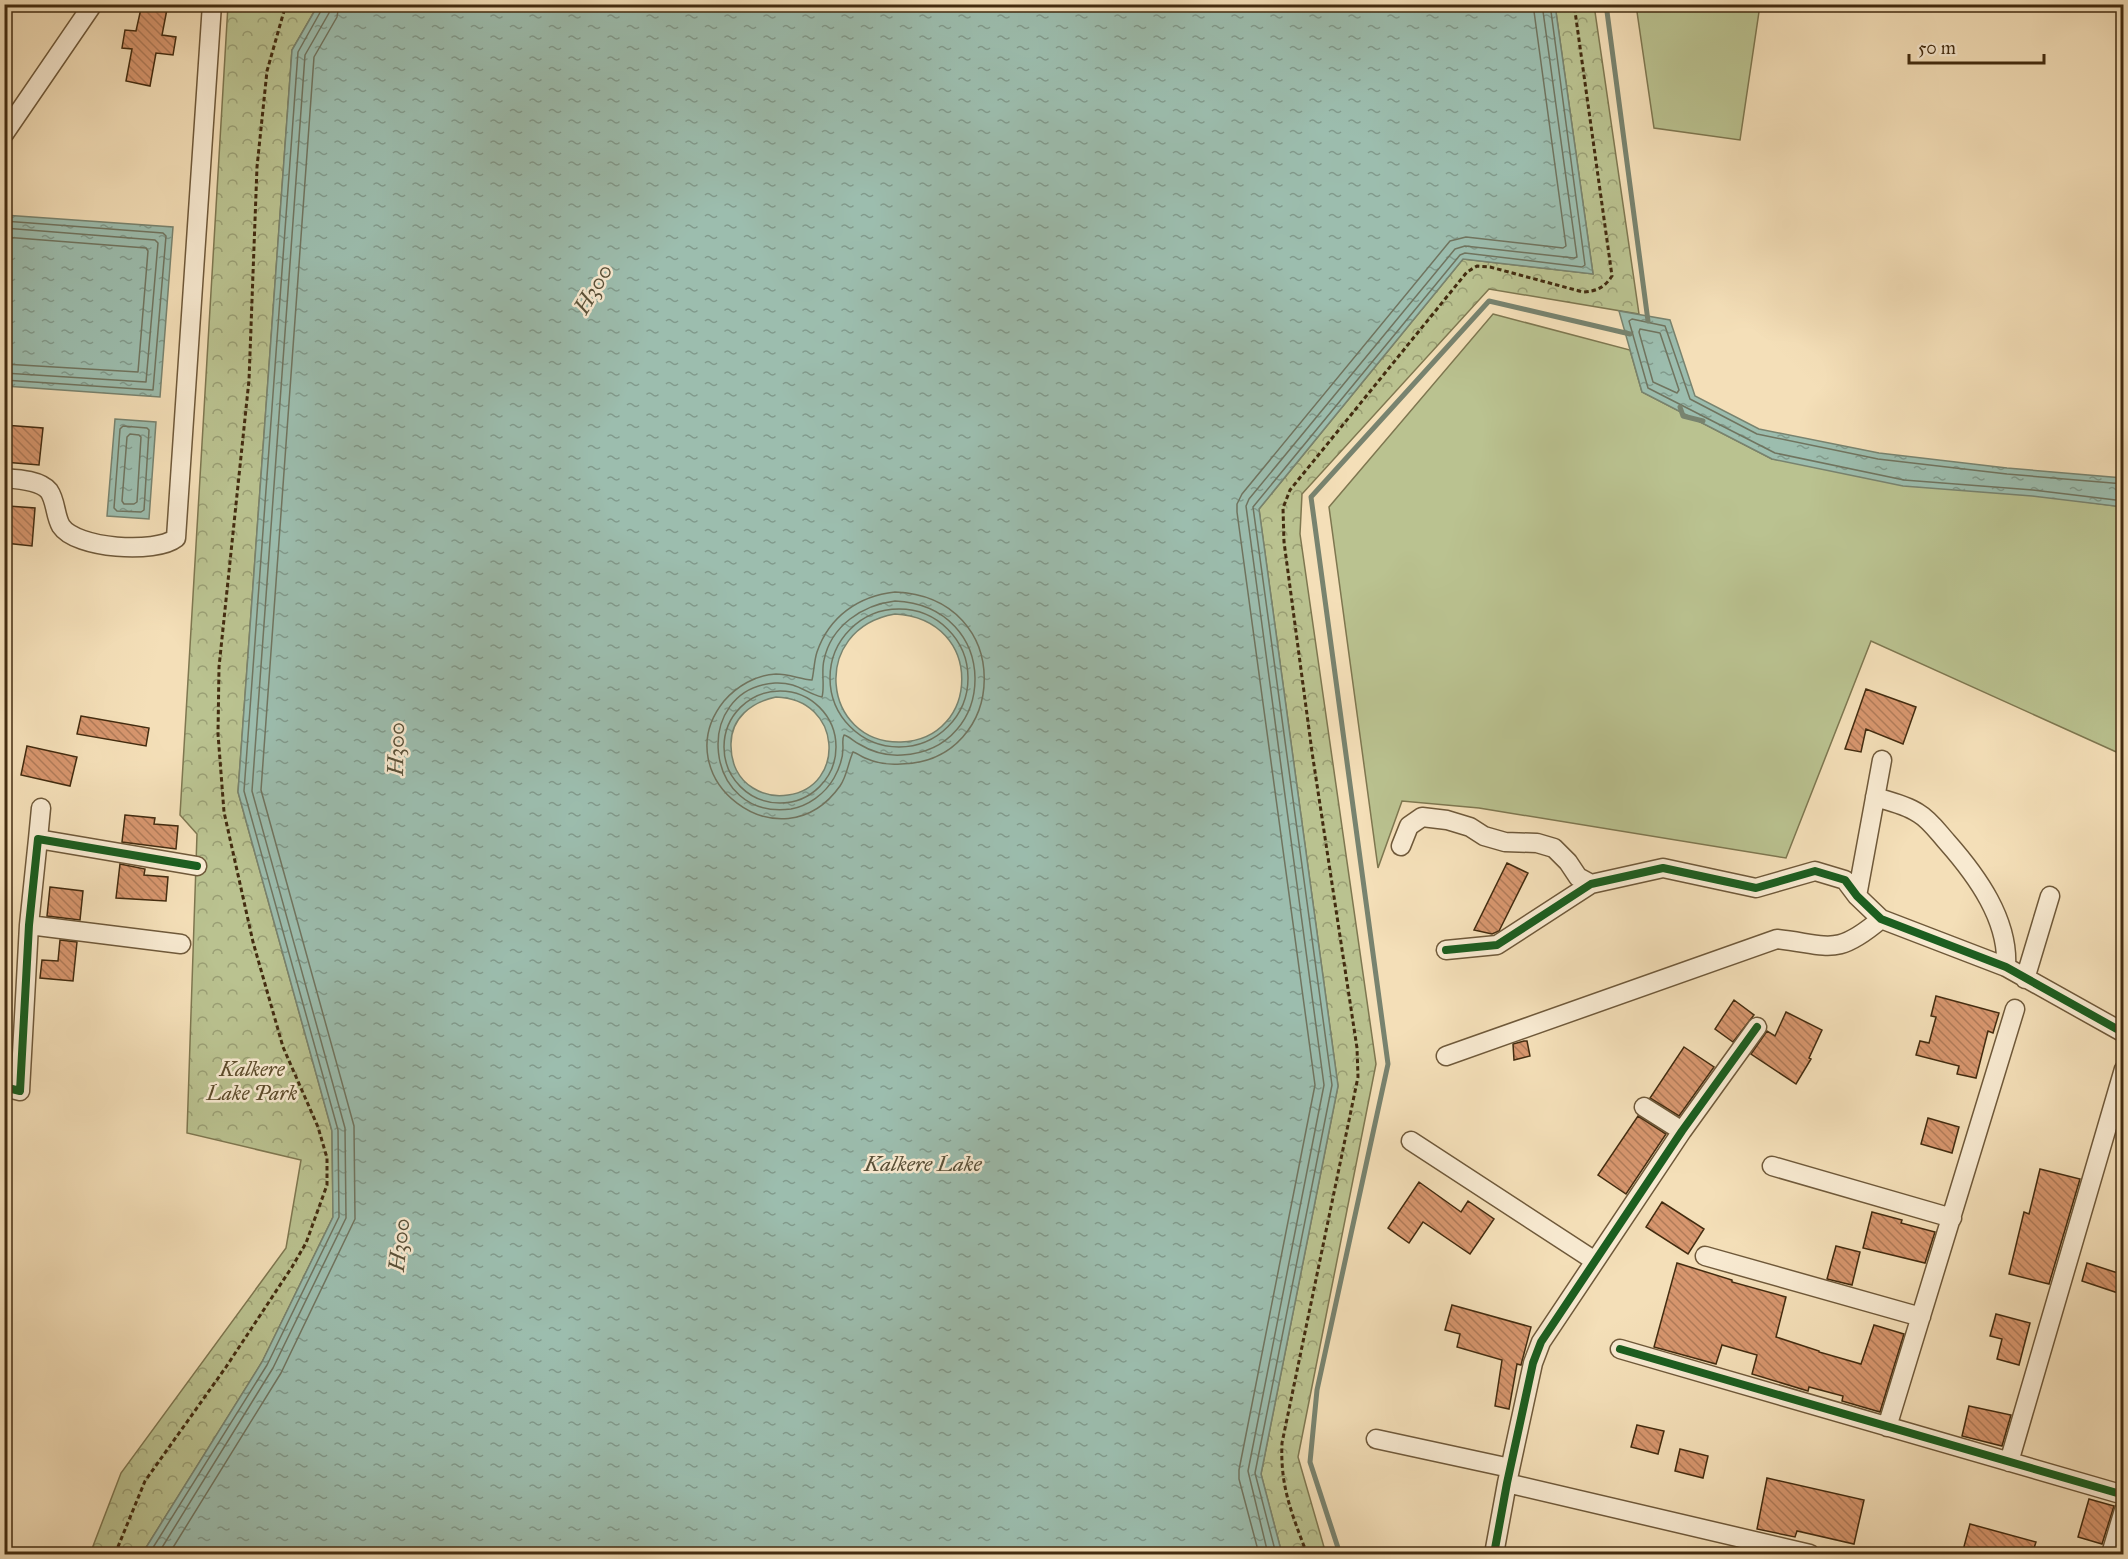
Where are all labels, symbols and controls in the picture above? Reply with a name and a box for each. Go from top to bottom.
scale bar [1909,27,2044,65]
text: 50 m [1918,37,1956,59]
water label: H300 [567,259,618,320]
water label: H300 [382,722,410,777]
park label: Kalkere Lake Park [206,1056,298,1106]
water label: Kalkere Lake [863,1150,983,1177]
water label: H300 [383,1217,415,1274]

